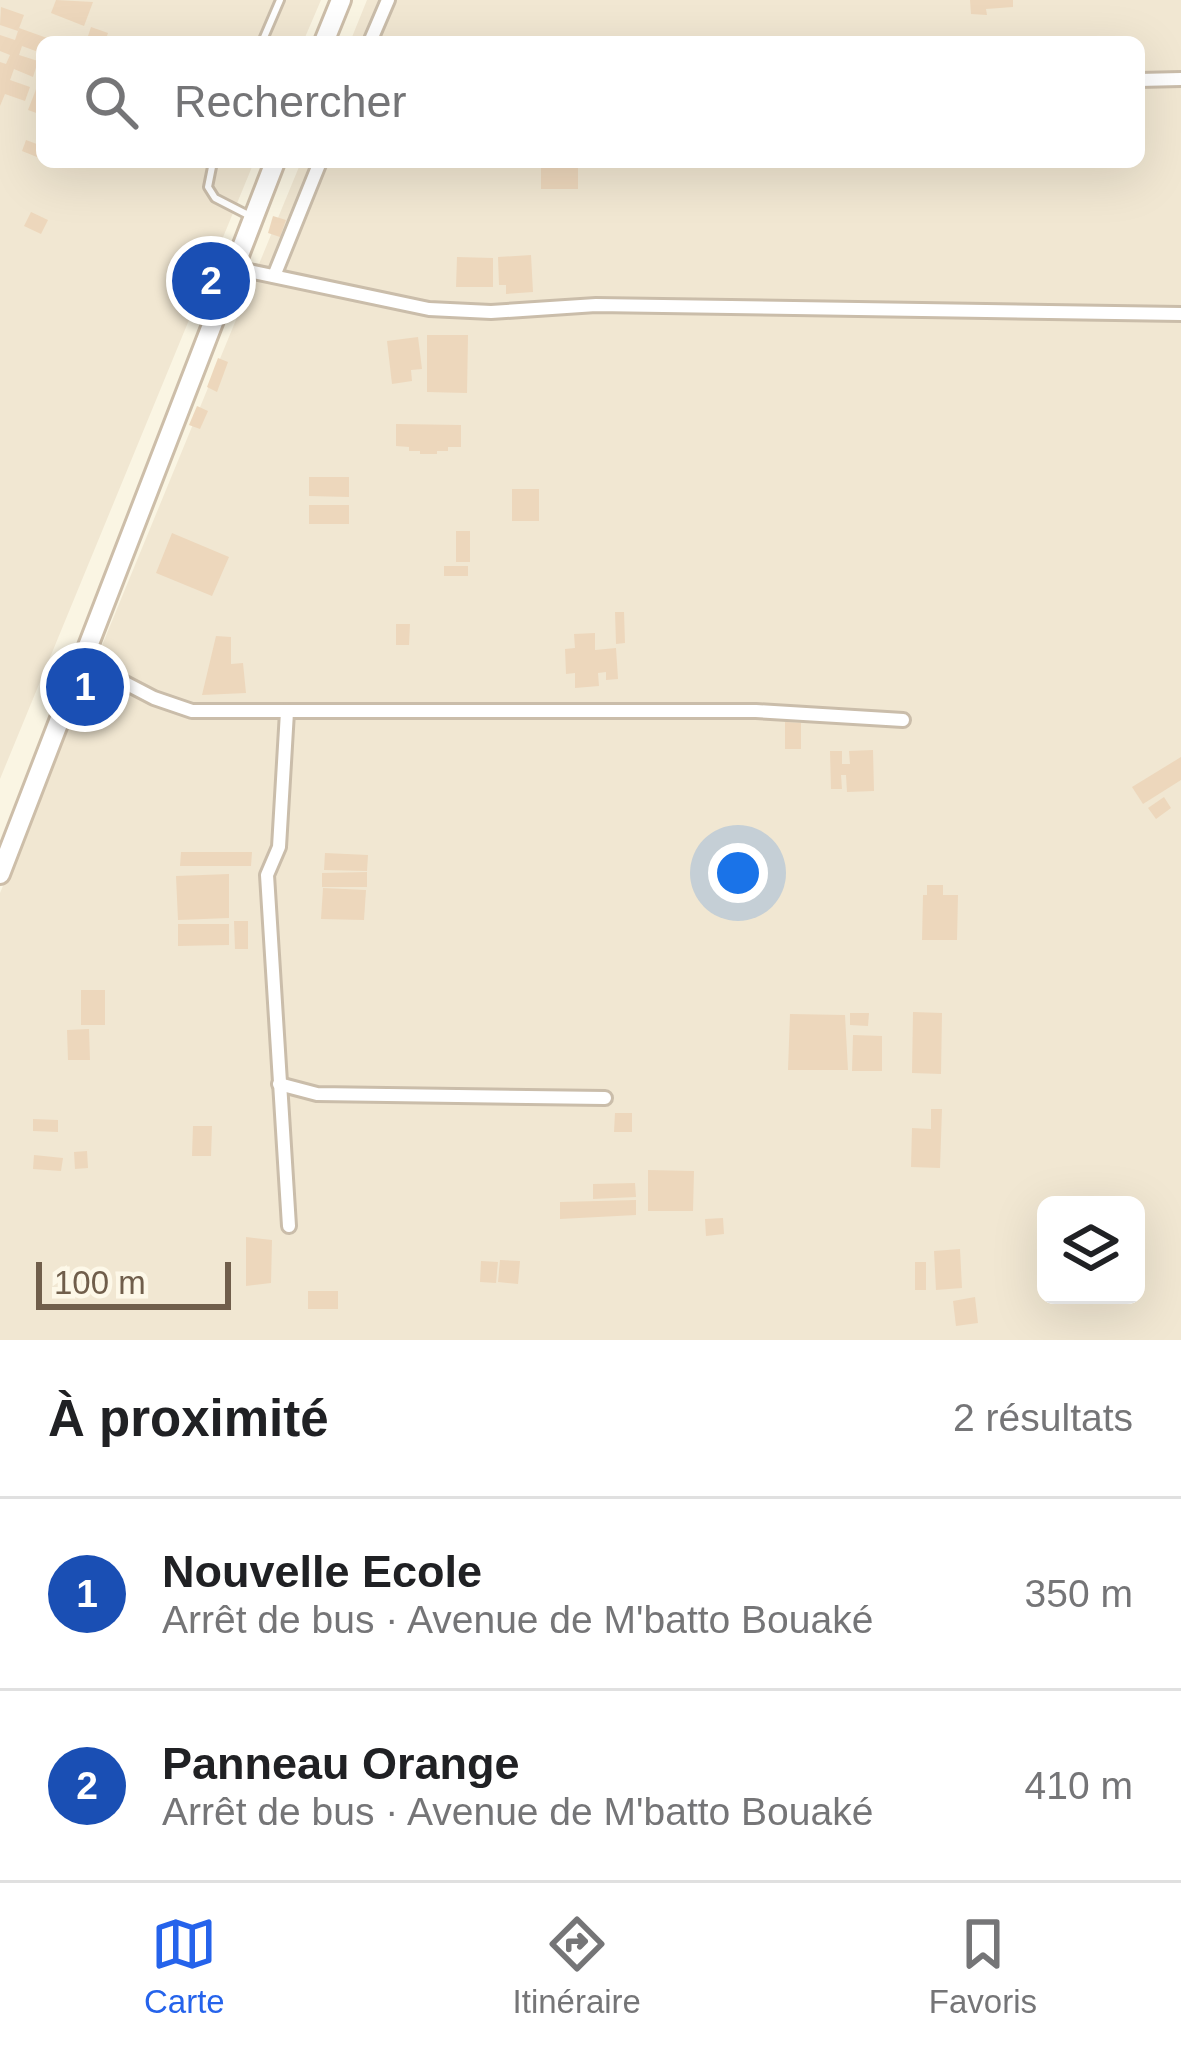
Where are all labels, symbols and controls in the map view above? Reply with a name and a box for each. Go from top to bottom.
search box [36,36,1145,168]
icon: search [78,69,144,135]
text: Rechercher [174,76,407,127]
pin: 2 [172,236,250,326]
pin: 1 [46,642,124,732]
your location [708,843,768,903]
map controls [1037,1196,1145,1304]
button: layers [1037,1196,1145,1304]
scale bar [36,1256,231,1309]
text: 100 m [54,1264,146,1301]
text: À proximité [48,1390,329,1447]
text: 2 résultats [953,1396,1133,1439]
text: Nouvelle Ecole [162,1546,482,1597]
text: 1 [76,1572,98,1615]
text: 350 m [1025,1572,1133,1615]
text: Arrêt de bus · Avenue de M'batto Bouaké [162,1598,873,1641]
text: Panneau Orange [162,1738,520,1789]
text: 2 [76,1764,98,1807]
text: 410 m [1025,1764,1133,1807]
text: Arrêt de bus · Avenue de M'batto Bouaké [162,1790,873,1833]
tab: Carte [144,1911,225,2021]
tab: Itinéraire [513,1911,641,2021]
tab: Favoris [929,1911,1037,2021]

